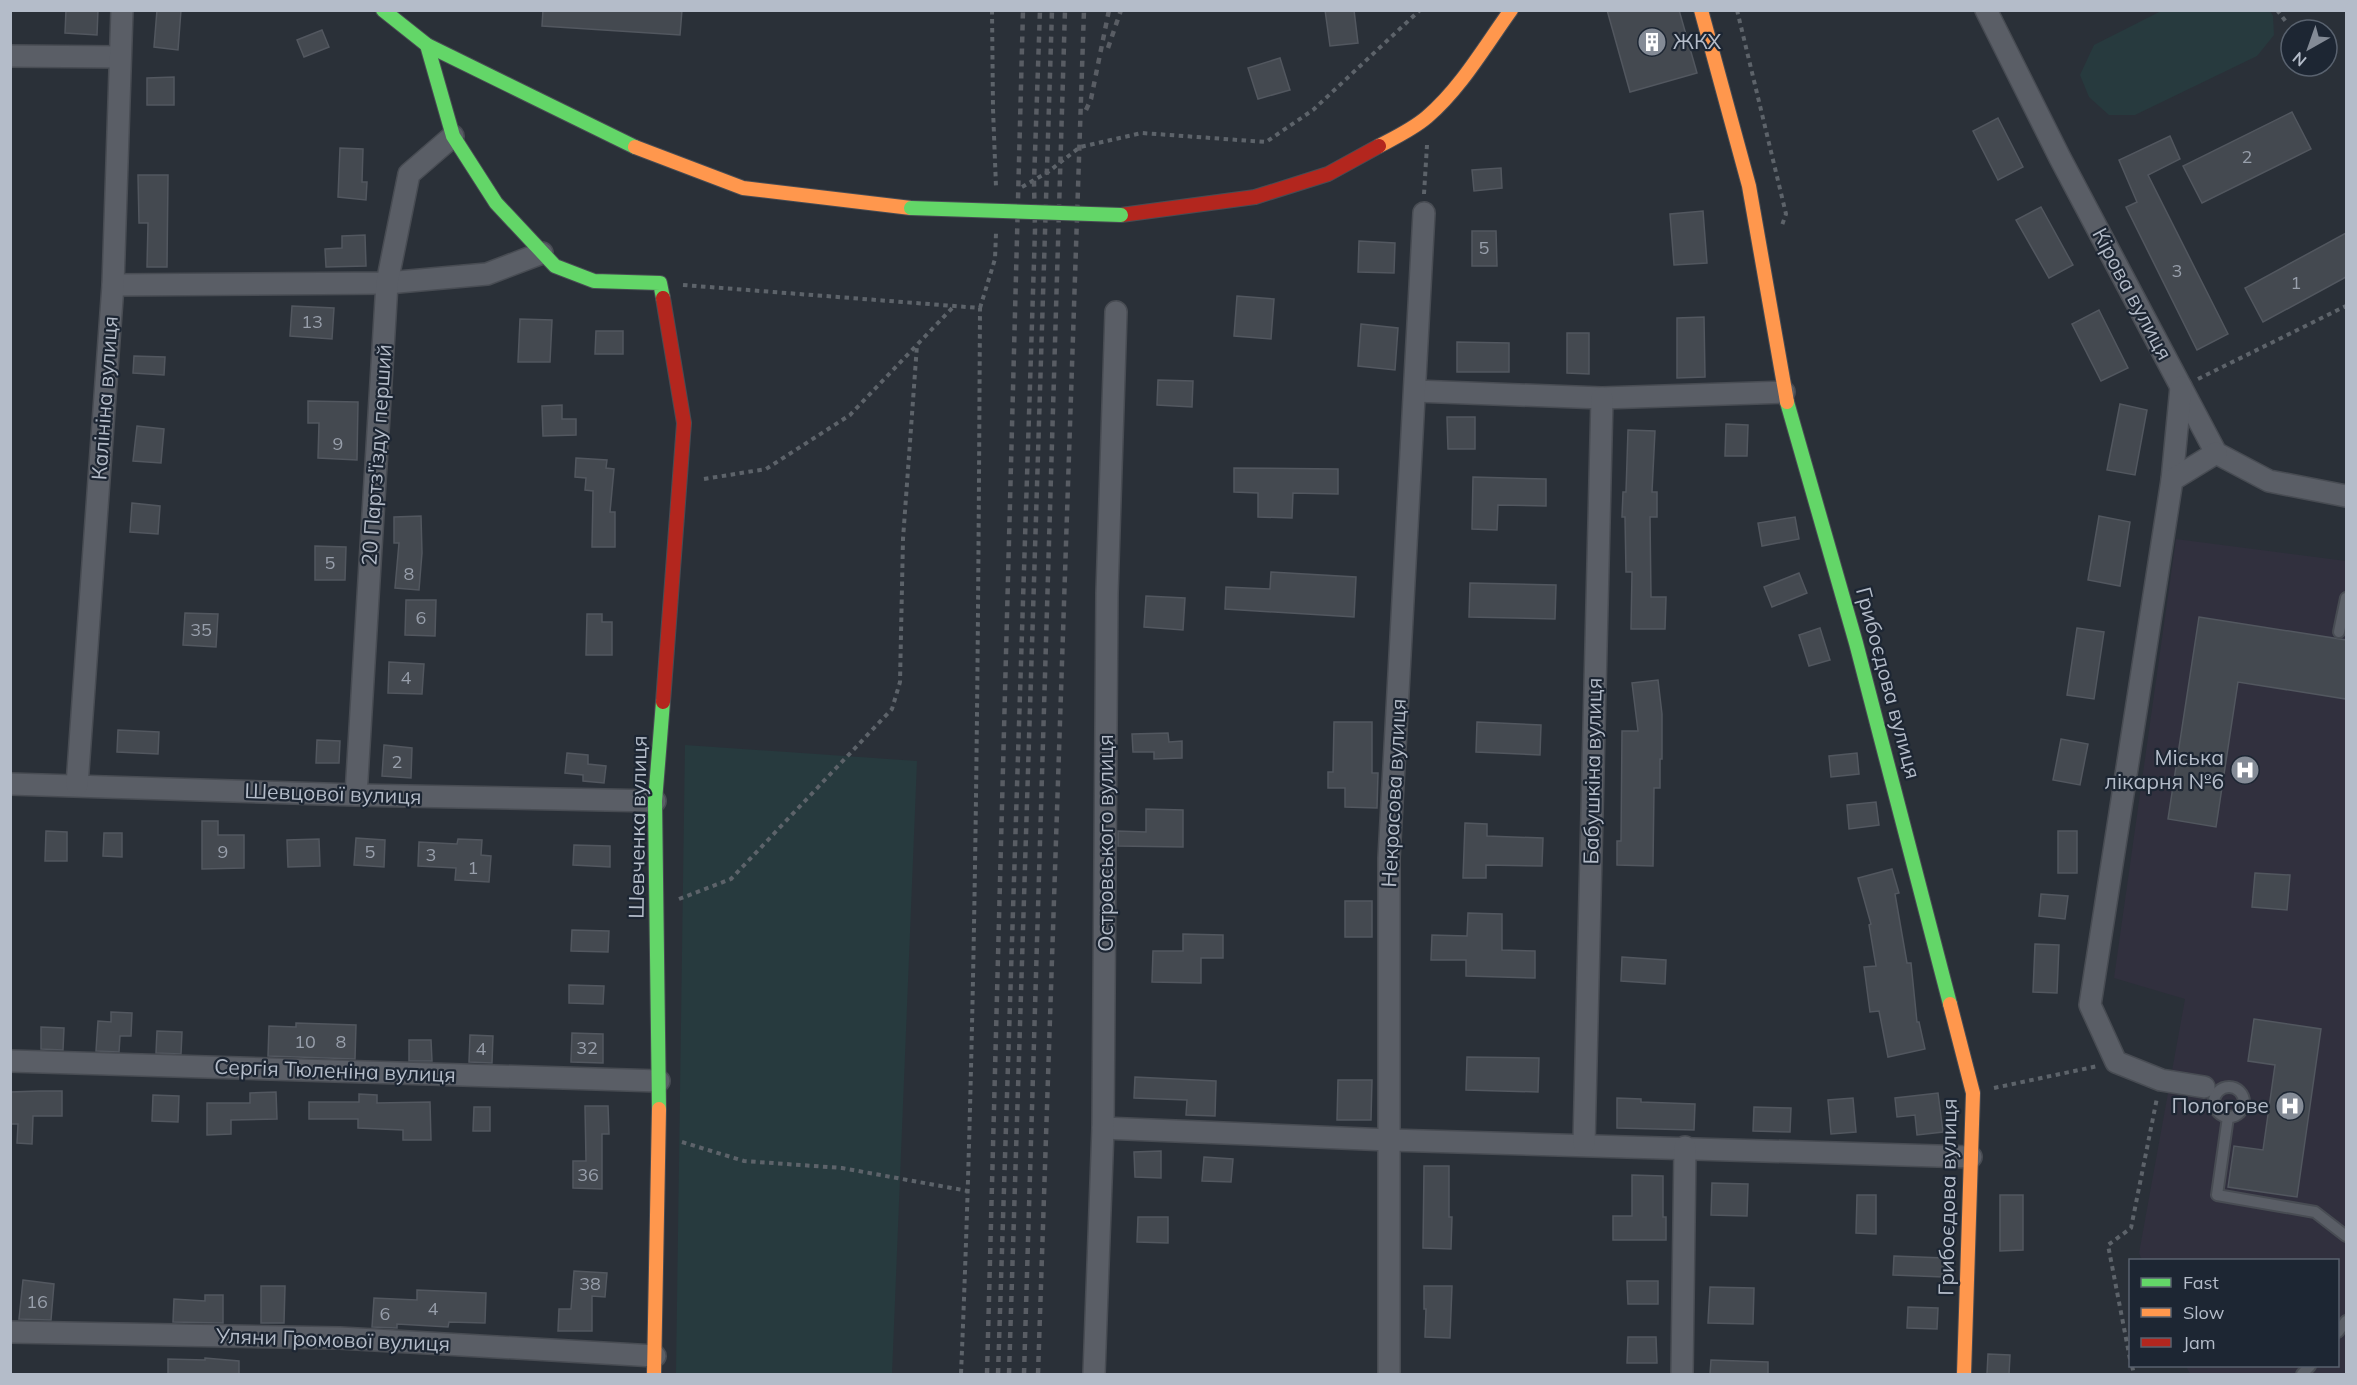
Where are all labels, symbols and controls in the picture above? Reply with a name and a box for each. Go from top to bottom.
north arrow [2279,18,2339,78]
building icon: ЖКХ [1636,26,1668,58]
place label: ЖКХ [1673,28,1722,54]
text: N [2288,48,2310,71]
house number: 2 [2242,145,2252,168]
street label: Кірова вулиця [2087,223,2179,364]
house number: 5 [1479,236,1490,259]
house number: 3 [2172,259,2182,282]
house number: 1 [2291,271,2301,294]
house number: 13 [301,310,323,333]
street label: Калініна вулиця [85,315,123,481]
street label: 20 Партз'їзду перший [355,343,397,567]
house number: 9 [333,432,343,455]
house number: 5 [325,551,336,574]
house number: 8 [404,562,414,585]
street label: Грибоєдова вулиця [1851,584,1927,781]
house number: 6 [416,606,426,629]
house number: 35 [190,618,212,641]
house number: 4 [401,666,412,689]
street label: Бабушкіна вулиця [1577,677,1607,865]
street label: Некрасова вулиця [1375,698,1411,888]
street label: Островського вулиця [1092,734,1118,952]
street label: Шевченка вулиця [622,735,652,919]
place label: Міська лікарня №6 [2105,744,2224,794]
house number: 2 [392,750,402,773]
hospital icon: Міська лікарня №6 [2229,754,2261,786]
street label: Шевцової вулиця [244,777,422,809]
house number: 9 [218,840,228,863]
house number: 5 [365,840,376,863]
house number: 3 [426,843,436,866]
house number: 1 [468,856,478,879]
house number: 10 [294,1030,316,1053]
house number: 8 [336,1030,346,1053]
house number: 32 [576,1036,598,1059]
house number: 4 [476,1037,487,1060]
street label: Сергія Тюленіна вулиця [214,1053,456,1087]
hospital icon: Пологове [2274,1090,2306,1122]
place label: Пологове [2172,1092,2269,1118]
street label: Грибоєдова вулиця [1932,1098,1962,1296]
house number: 36 [577,1163,599,1186]
legend [2129,1259,2339,1367]
text: Fast [2183,1271,2219,1294]
house number: 38 [579,1272,601,1295]
house number: 16 [26,1290,48,1313]
house number: 4 [428,1297,439,1320]
text: Slow [2183,1301,2225,1324]
house number: 6 [380,1302,390,1325]
street label: Уляни Громової вулиця [215,1322,451,1356]
text: Jam [2183,1331,2216,1354]

